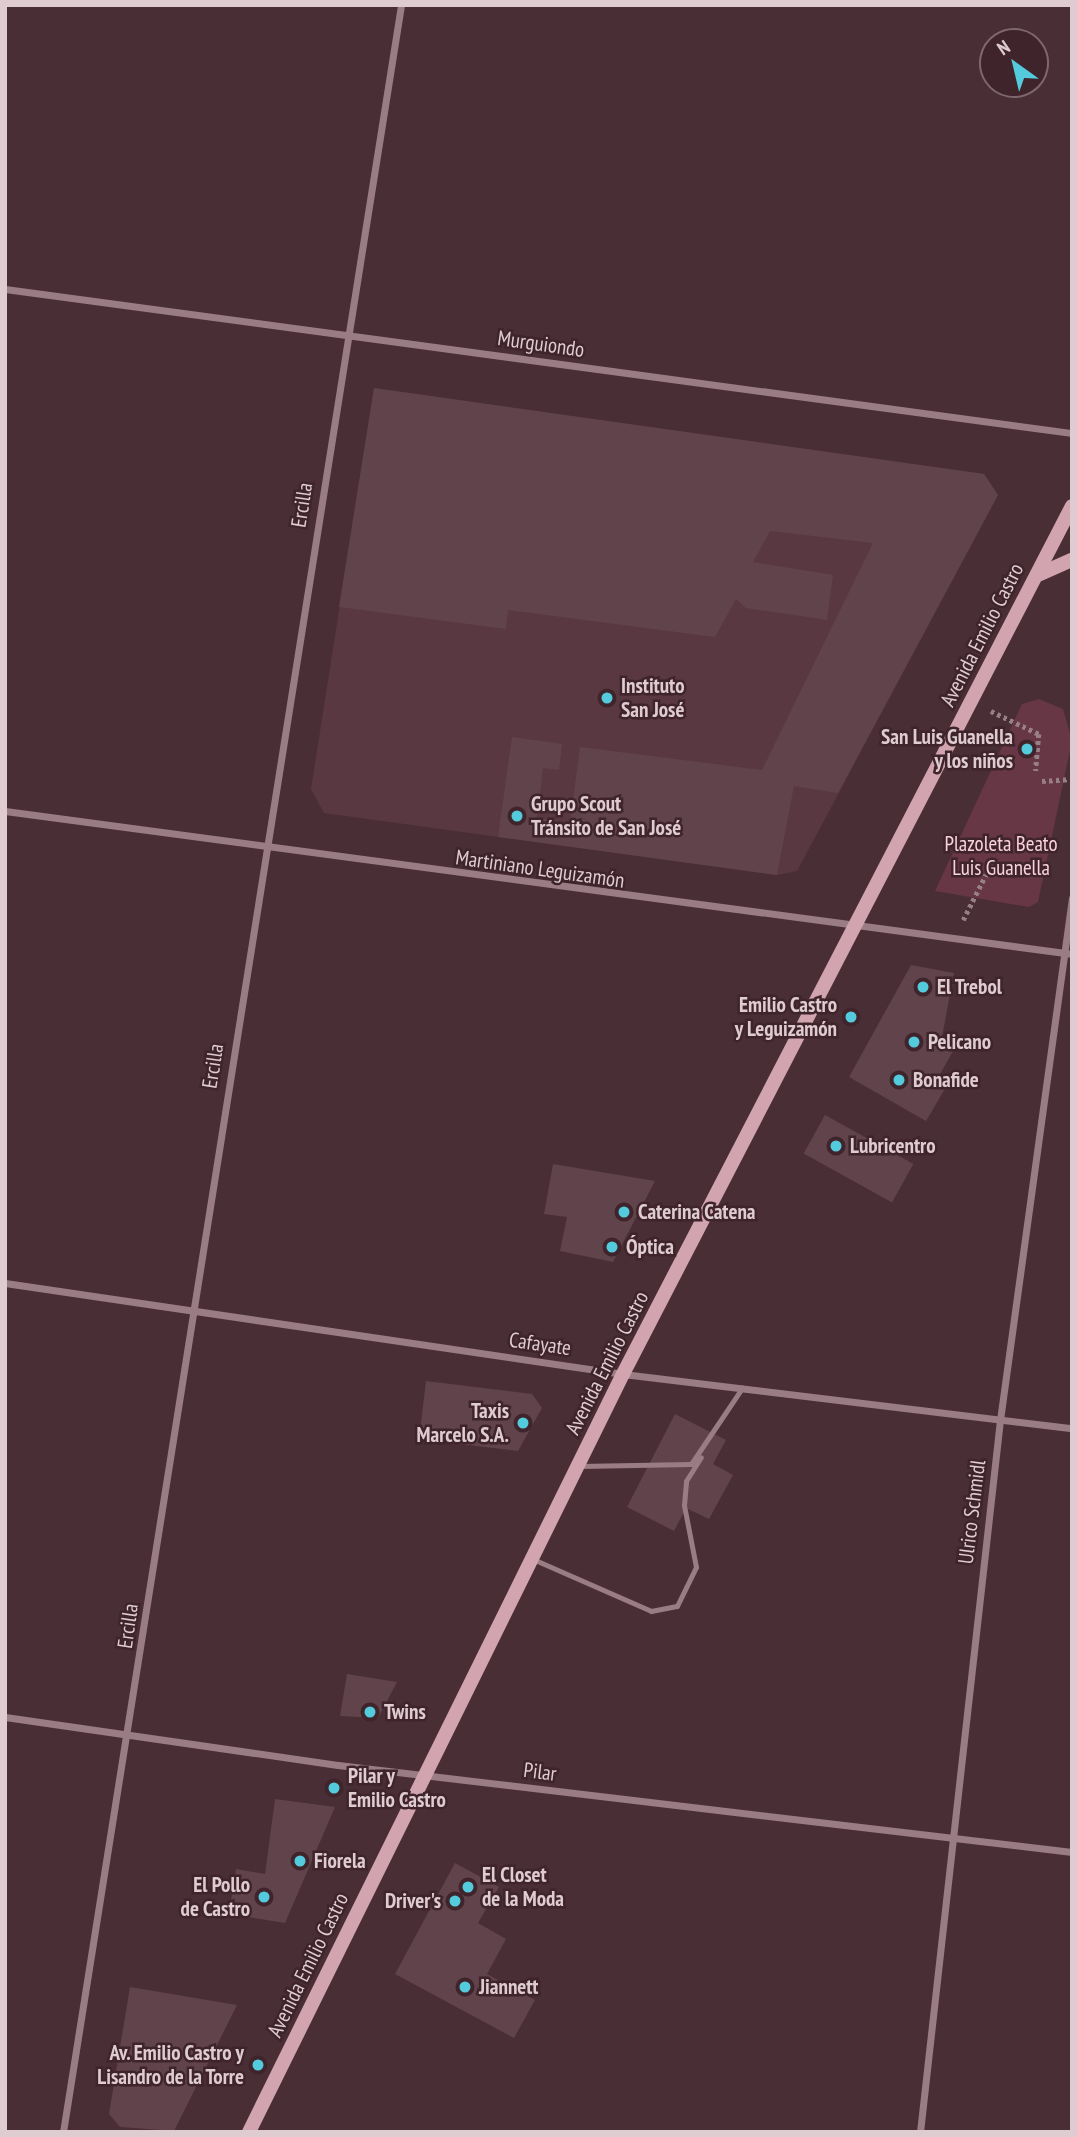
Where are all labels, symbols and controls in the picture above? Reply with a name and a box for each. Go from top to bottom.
north arrow [979,28,1049,98]
text: N [992,34,1014,60]
street label: Murguiondo [496,325,586,363]
street label: Ercilla [286,481,318,529]
street label: Avenida Emilio Castro [935,559,1029,711]
place label: Instituto San José [621,673,685,723]
marker: Instituto San José [599,690,615,706]
place label: San Luis Guanella y los niños [881,724,1013,774]
marker: San Luis Guanella y los niños [1019,741,1035,757]
place label: Grupo Scout Tránsito de San José [531,791,681,841]
marker: Grupo Scout Tránsito de San José [509,808,525,824]
park label: Plazoleta Beato Luis Guanella [945,831,1057,881]
street label: Martiniano Leguizamón [454,845,626,893]
place label: El Trebol [937,974,1002,1000]
marker: El Trebol [915,979,931,995]
place label: Emilio Castro y Leguizamón [734,992,837,1042]
marker: Emilio Castro y Leguizamón [843,1009,859,1025]
place label: Pelicano [928,1029,991,1055]
marker: Pelicano [906,1034,922,1050]
street label: Ercilla [197,1042,229,1090]
place label: Bonafide [913,1067,979,1093]
marker: Bonafide [891,1072,907,1088]
place label: Lubricentro [850,1133,936,1159]
marker: Lubricentro [828,1138,844,1154]
place label: Caterina Catena [638,1199,756,1225]
marker: Caterina Catena [616,1204,632,1220]
place label: Óptica [626,1234,674,1260]
marker: Óptica [604,1239,620,1255]
street label: Avenida Emilio Castro [560,1287,654,1439]
street label: Cafayate [507,1327,573,1361]
place label: Taxis Marcelo S.A. [417,1398,509,1448]
marker: Taxis Marcelo S.A. [515,1415,531,1431]
street label: Ulrico Schmidl [953,1459,991,1565]
street label: Ercilla [112,1602,144,1650]
place label: Twins [384,1699,426,1725]
marker: Twins [362,1704,378,1720]
street label: Pilar [522,1757,558,1787]
place label: Pilar y Emilio Castro [348,1763,446,1813]
marker: Pilar y Emilio Castro [326,1780,342,1796]
place label: Fiorela [314,1848,366,1874]
marker: Fiorela [292,1853,308,1869]
place label: El Closet de la Moda [482,1862,564,1912]
place label: El Pollo de Castro [180,1872,250,1922]
marker: El Closet de la Moda [460,1879,476,1895]
place label: Driver's [385,1888,441,1914]
marker: El Pollo de Castro [256,1889,272,1905]
street label: Avenida Emilio Castro [262,1889,354,2041]
marker: Driver's [447,1893,463,1909]
place label: Jiannett [479,1974,538,2000]
marker: Jiannett [457,1979,473,1995]
place label: Av. Emilio Castro y Lisandro de la Torre [97,2040,244,2090]
marker: Av. Emilio Castro y Lisandro de la Torre [250,2057,266,2073]

